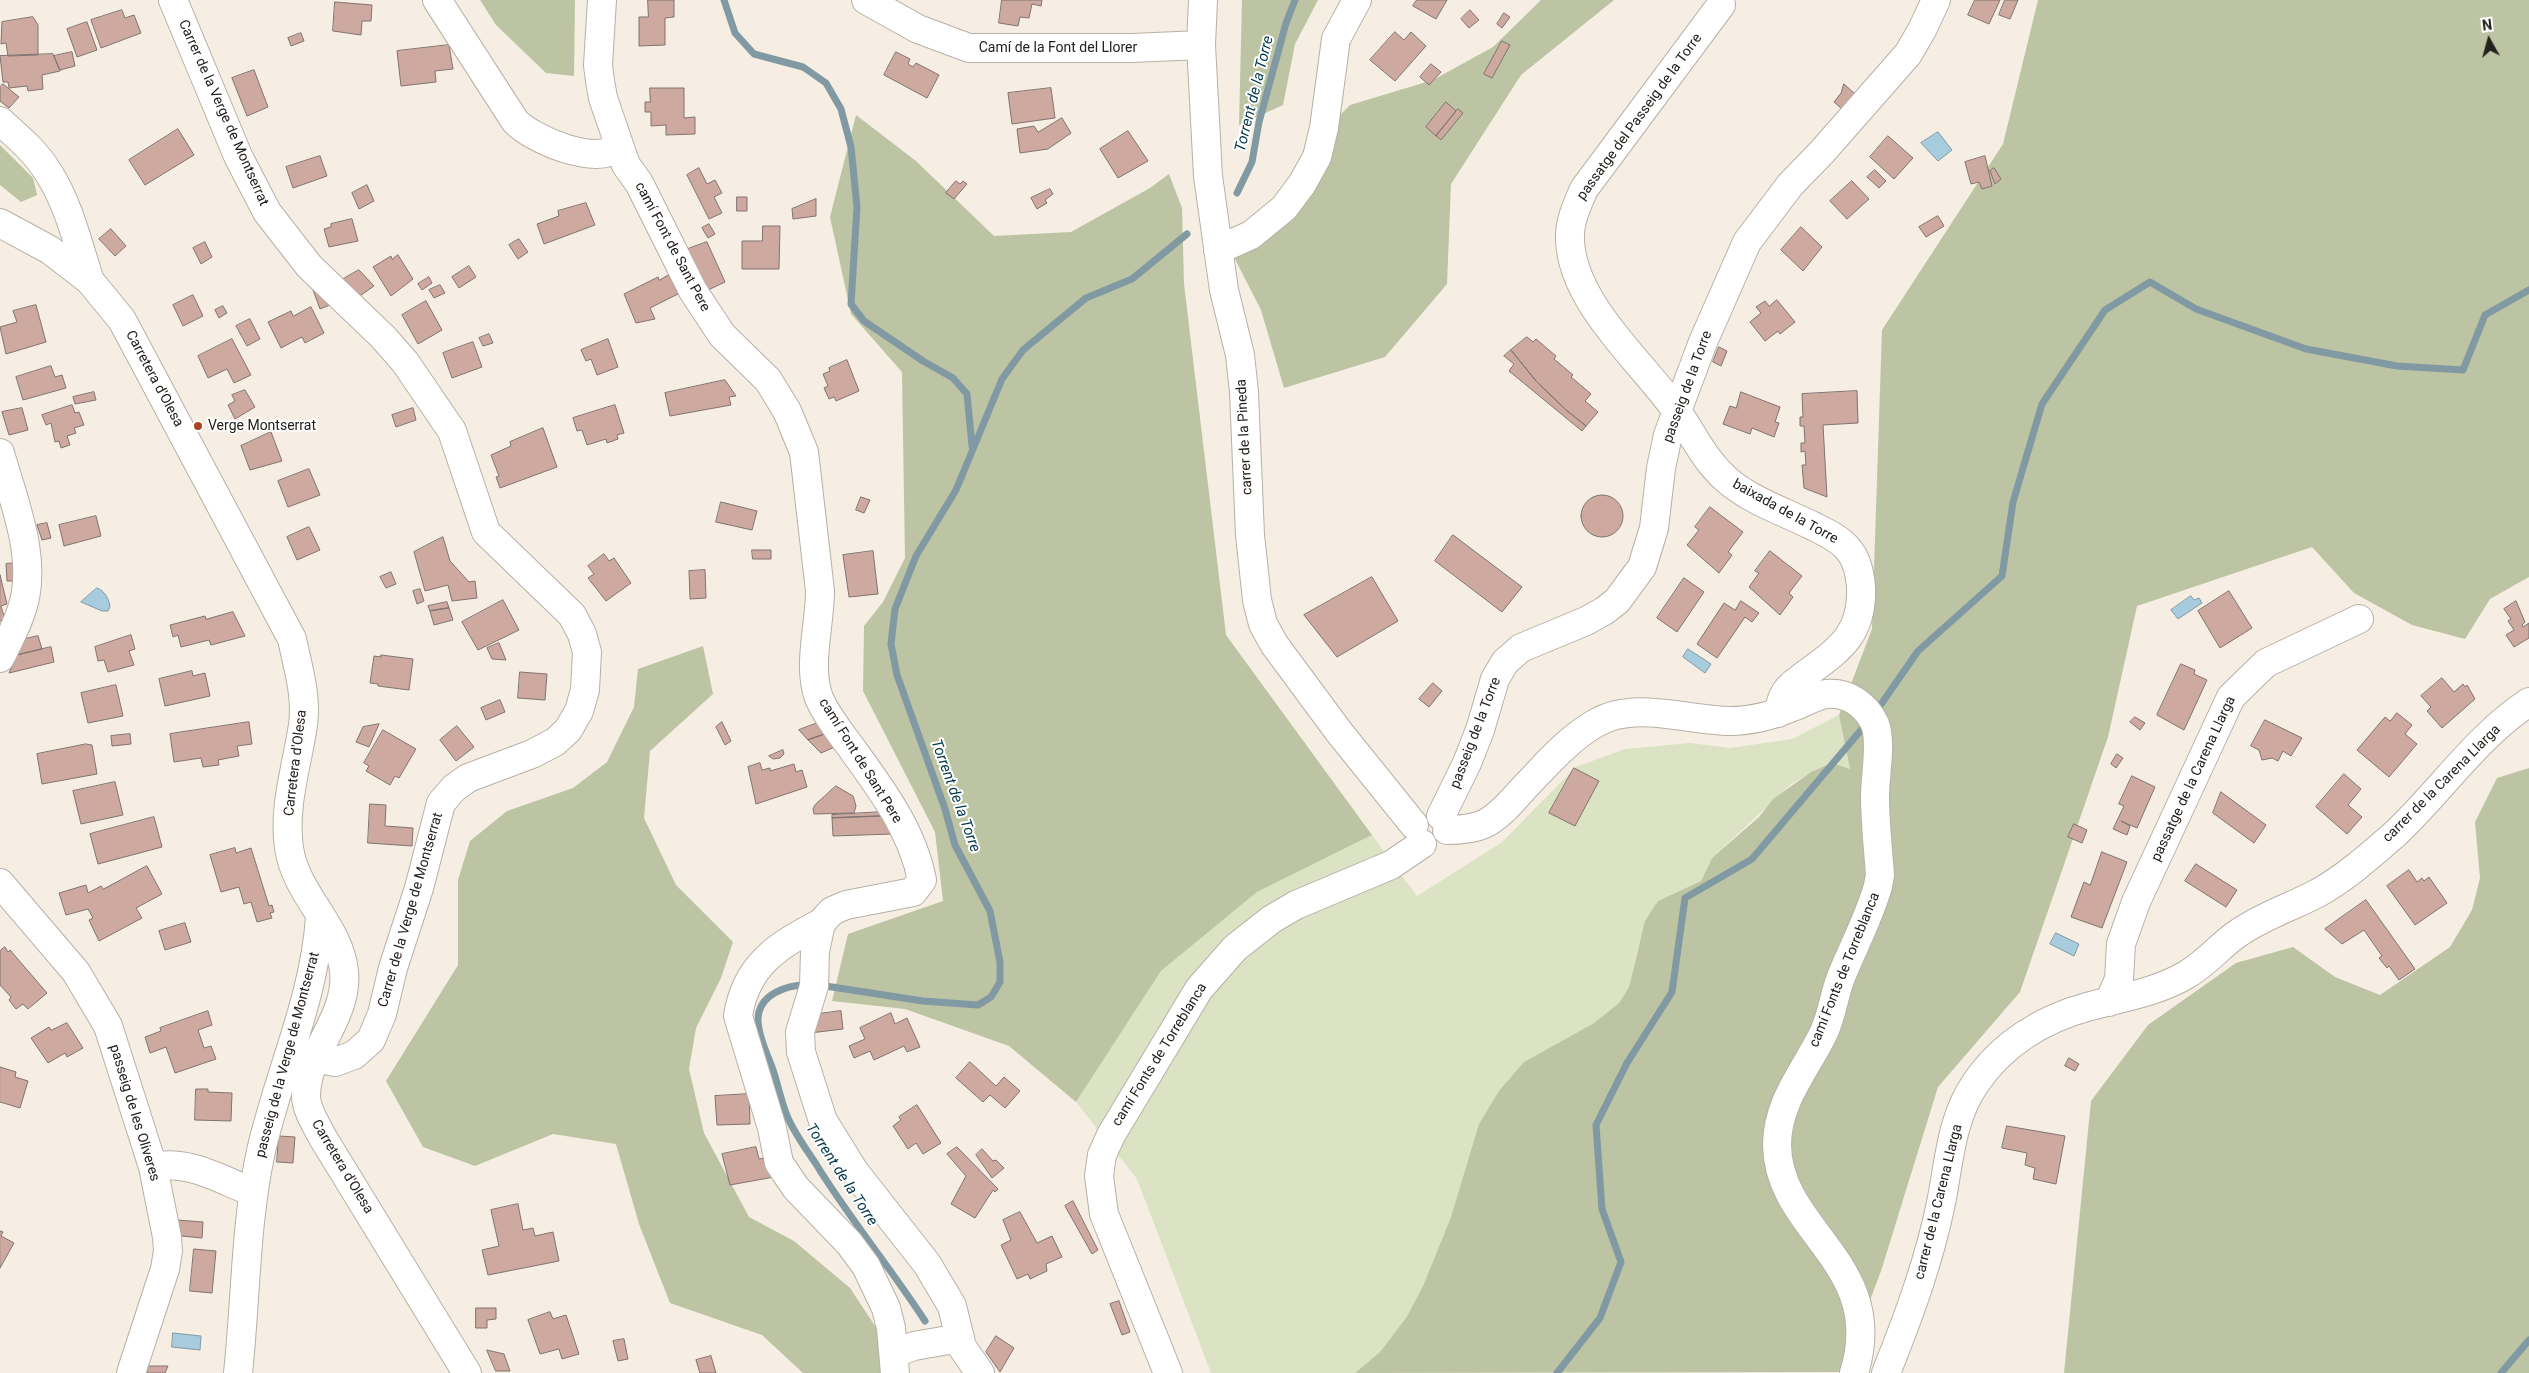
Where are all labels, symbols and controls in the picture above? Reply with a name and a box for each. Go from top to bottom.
north arrow [2464,15,2514,65]
street label: Carrer de la Verge de Montserrat [174,17,272,209]
text: N [2481,17,2493,34]
street label: passatge del Passeig de la Torre [1574,30,1706,204]
water label: Torrent de la Torre [1232,34,1278,154]
street label: Camí de la Font del Llorer [979,40,1137,56]
street label: camí Font de Sant Pere [631,179,713,315]
street label: Carretera d'Olesa [122,328,186,430]
street label: passeig de la Torre [1660,329,1716,445]
street label: carrer de la Pineda [1234,379,1256,495]
place label: Verge Montserrat [208,418,316,434]
marker: Verge Montserrat [192,420,204,432]
street label: baixada de la Torre [1729,476,1841,548]
street label: passeig de la Torre [1447,675,1505,791]
street label: passatge de la Carena Llarga [2148,694,2240,864]
street label: camí Font de Sant Pere [815,695,905,827]
street label: Carretera d'Olesa [281,709,311,817]
street label: carrer de la Carena Llarga [2380,722,2504,846]
water label: Torrent de la Torre [926,737,984,855]
street label: Carrer de la Verge de Montserrat [375,811,447,1009]
street label: camí Fonts de Torreblanca [1806,890,1884,1050]
street label: passeig de la Verge de Montserrat [252,950,324,1160]
street label: camí Fonts de Torreblanca [1109,980,1211,1130]
street label: passeig de les Oliveres [105,1043,163,1183]
street label: Carretera d'Olesa [307,1117,377,1217]
water label: Torrent de la Torre [801,1120,881,1230]
street label: carrer de la Carena Llarga [1912,1123,1966,1281]

